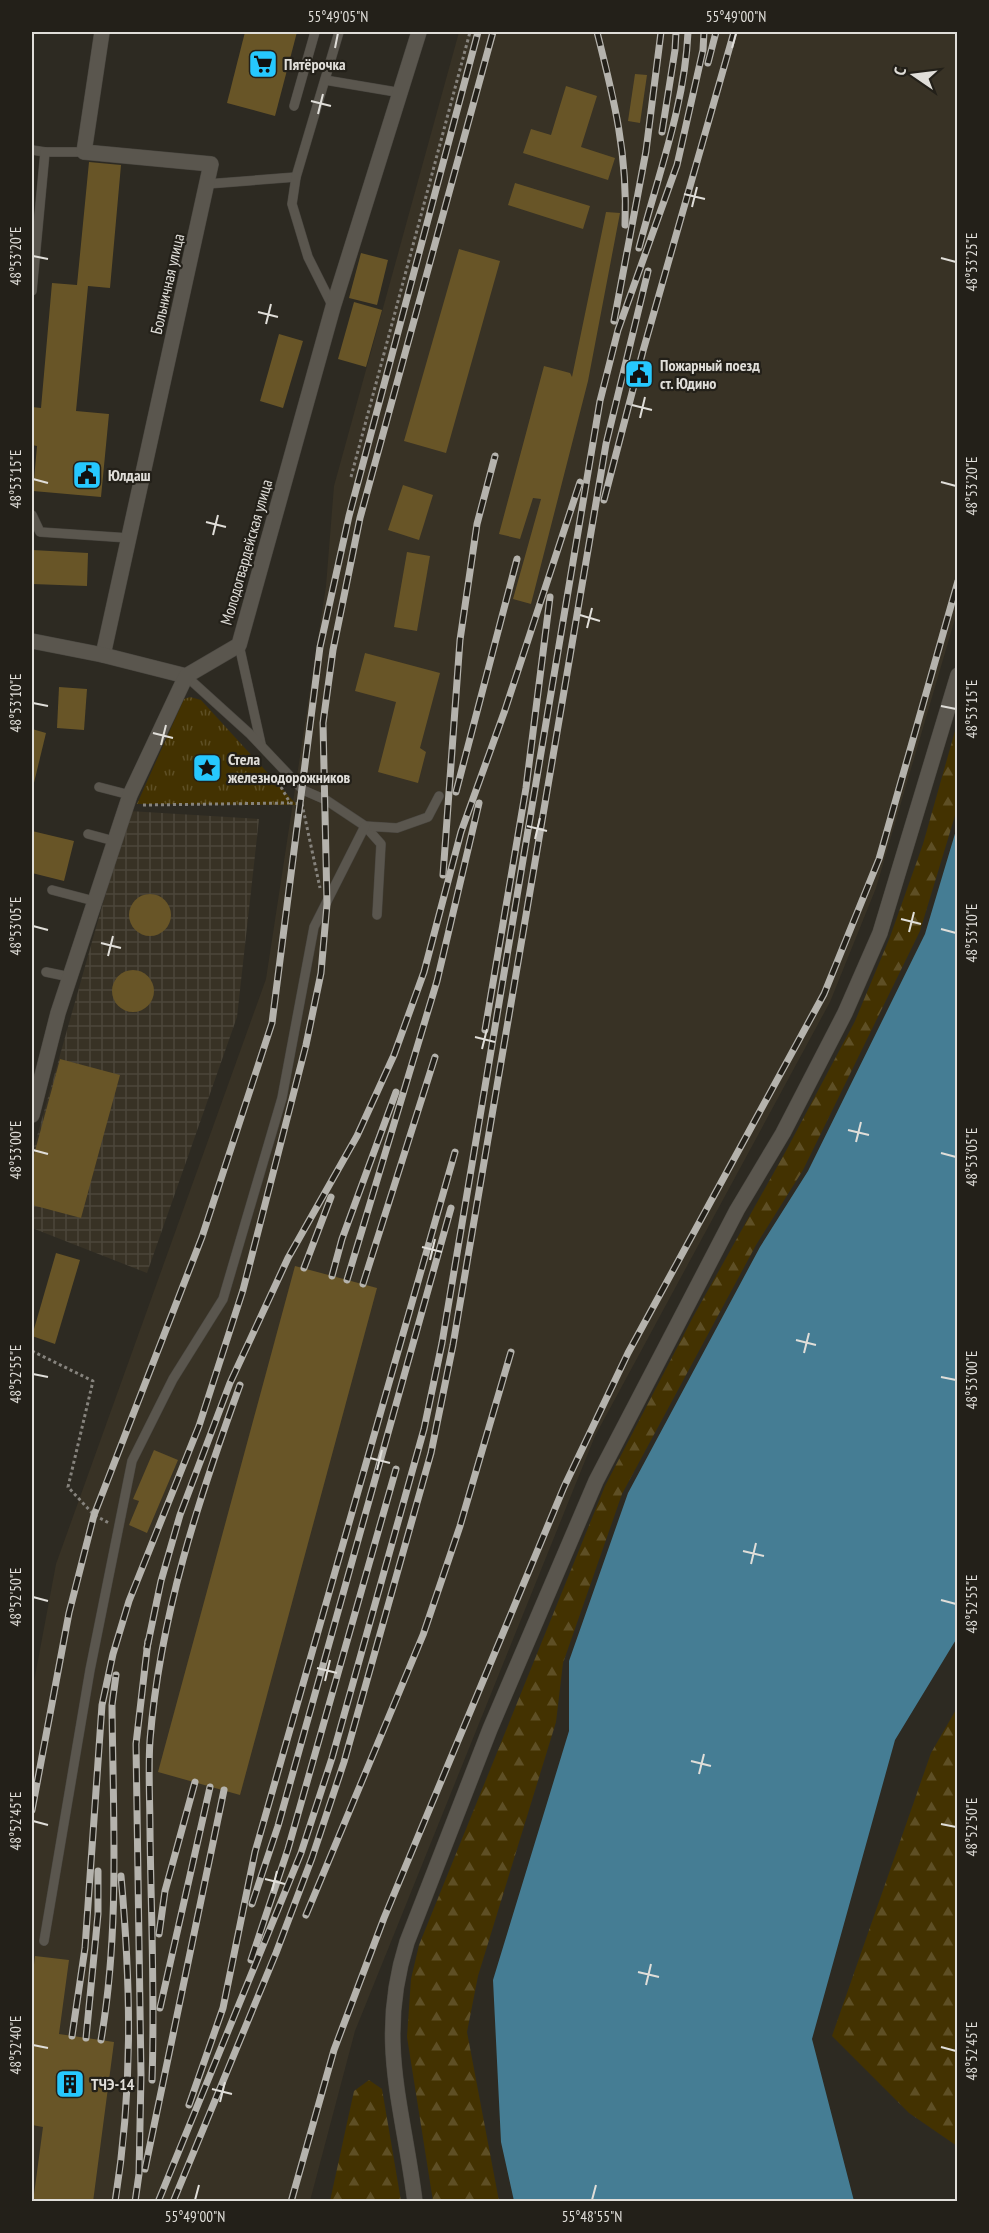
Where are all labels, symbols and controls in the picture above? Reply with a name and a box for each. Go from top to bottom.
text: 55°49'05"N [308,7,368,26]
text: 55°49'00"N [706,7,766,26]
north arrow [884,45,944,105]
supermarket icon: Пятёрочка [247,48,279,80]
place label: Пятёрочка [284,54,346,74]
text: С [889,65,910,77]
text: 48°53'20"E [6,226,25,286]
street label: Больничная улица [146,232,188,336]
text: 48°53'25"E [962,232,981,292]
place label: Пожарный поезд ст. Юдино [660,355,760,393]
public building icon: Пожарный поезд ст. Юдино [623,358,655,390]
text: 48°53'15"E [6,449,25,509]
text: 48°53'20"E [962,456,981,516]
public building icon: Юлдаш [71,459,103,491]
place label: Юлдаш [108,465,151,485]
street label: Молодогвардейская улица [216,477,276,627]
text: 48°53'10"E [6,673,25,733]
text: 48°53'15"E [962,679,981,739]
place label: Стела железнодорожников [227,749,351,787]
place icon: Стела железнодорожников [191,752,223,784]
text: 48°53'05"E [6,896,25,956]
text: 48°53'10"E [962,903,981,963]
text: 48°53'00"E [6,1120,25,1180]
text: 48°53'05"E [962,1127,981,1187]
text: 48°52'55"E [6,1344,25,1404]
text: 48°53'00"E [962,1350,981,1410]
text: 48°52'50"E [6,1567,25,1627]
text: 48°52'55"E [962,1574,981,1634]
text: 48°52'45"E [6,1791,25,1851]
text: 48°52'50"E [962,1797,981,1857]
text: 48°52'40"E [6,2015,25,2075]
text: 48°52'45"E [962,2021,981,2081]
building icon: ТЧЭ-14 [54,2068,86,2100]
place label: ТЧЭ-14 [91,2074,135,2094]
text: 55°49'00"N [165,2207,225,2226]
text: 55°48'55"N [562,2207,622,2226]

